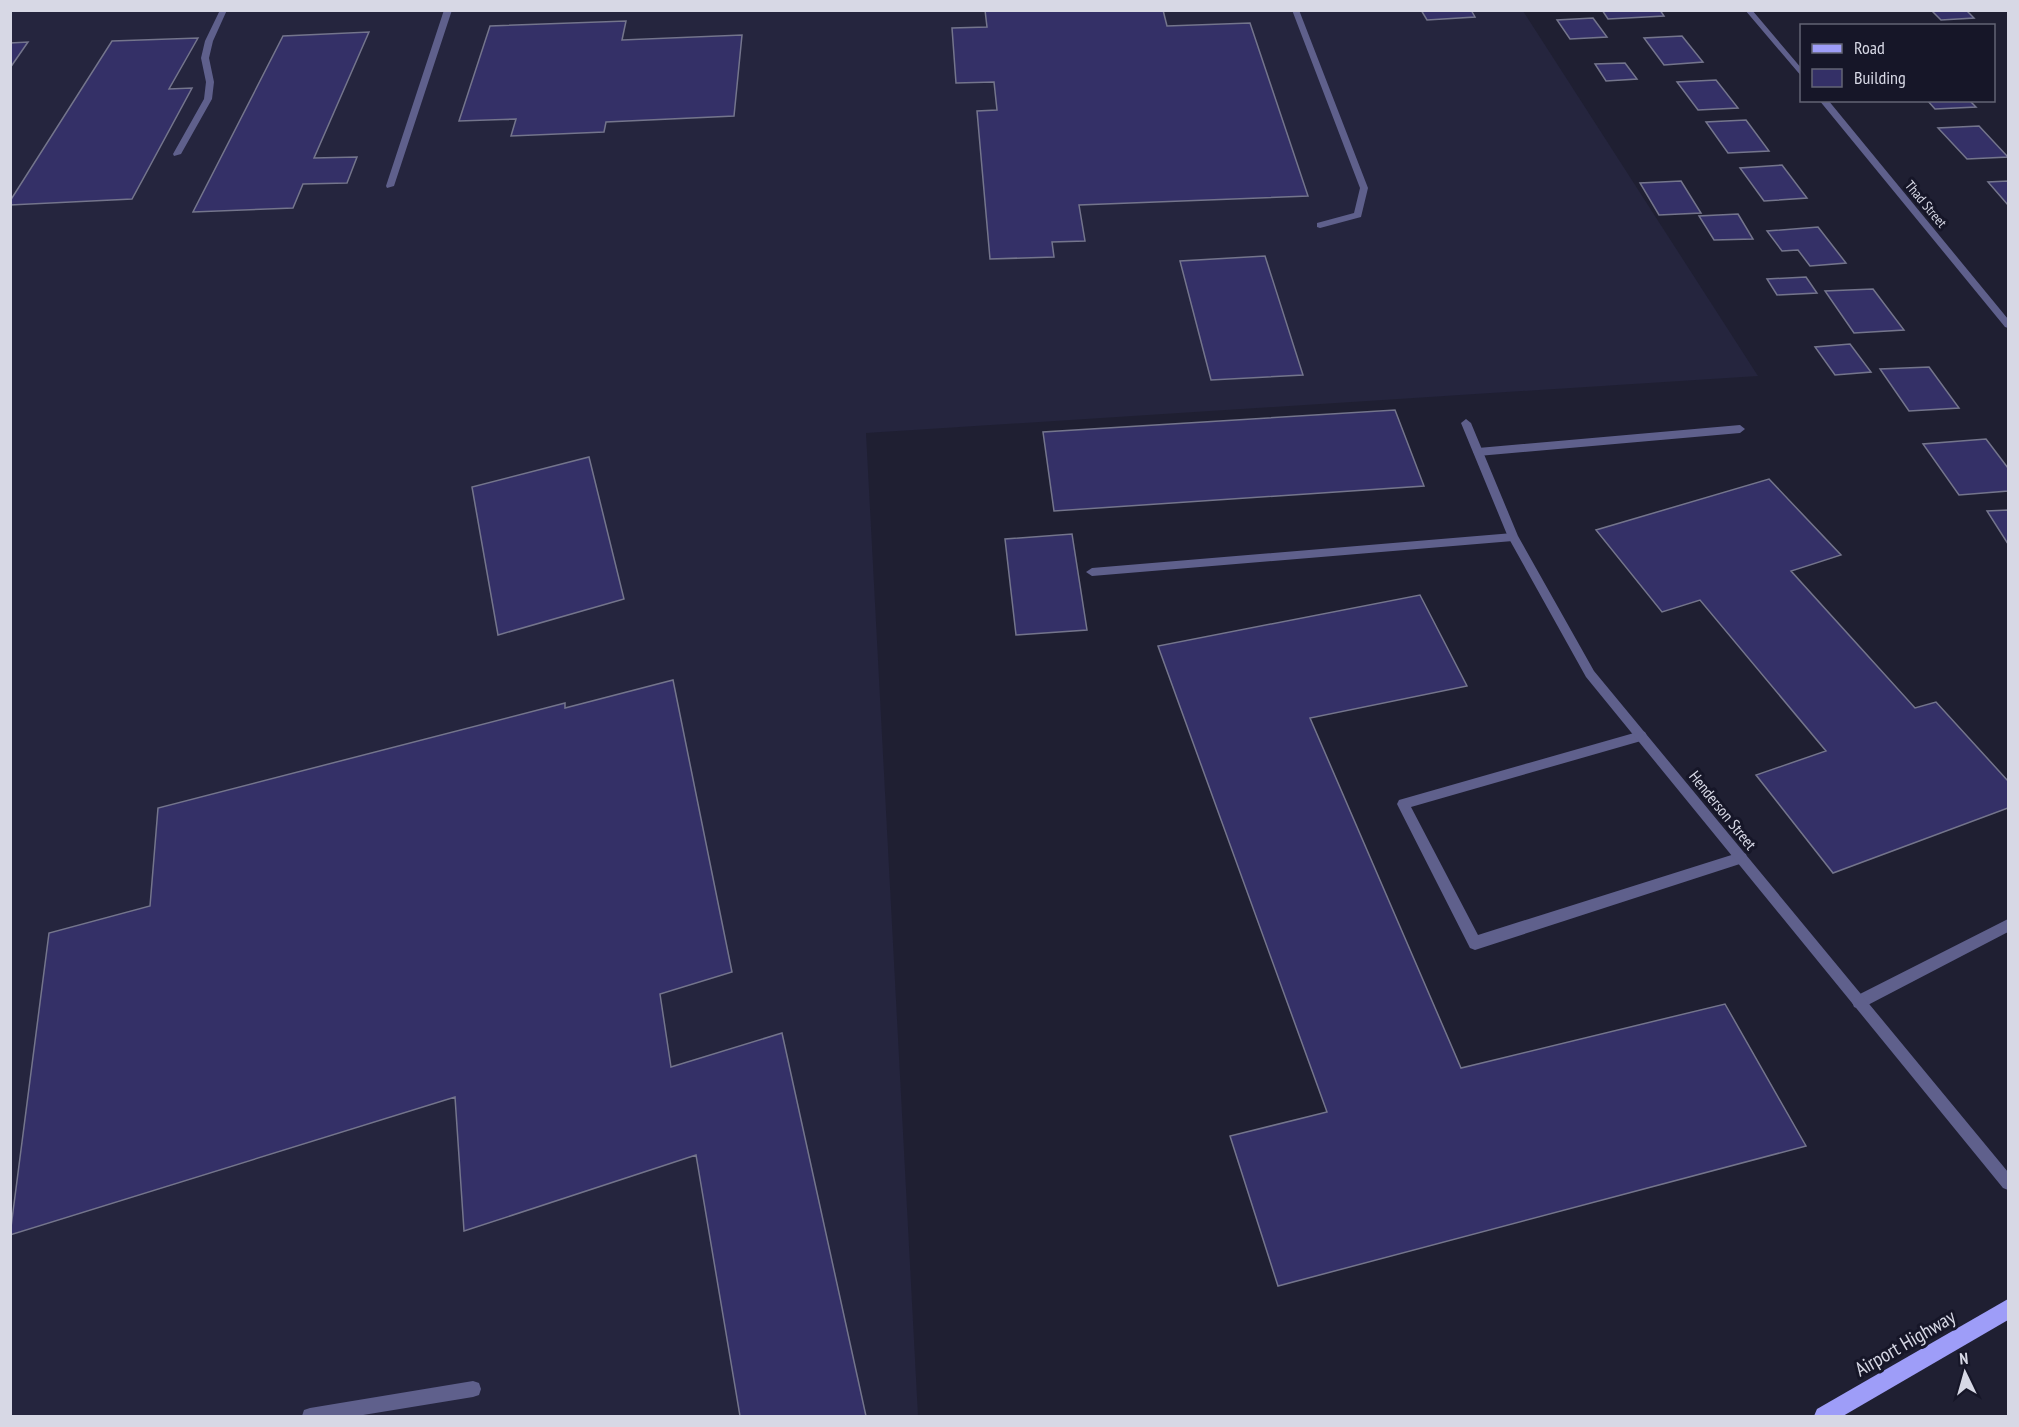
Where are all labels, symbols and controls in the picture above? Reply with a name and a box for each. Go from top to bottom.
legend [1800,24,1995,102]
text: Road [1854,36,1885,59]
text: Building [1854,66,1906,89]
street label: Thad Street [1901,177,1951,231]
street label: Henderson Street [1685,766,1761,854]
street label: Airport Highway [1850,1303,1960,1382]
north arrow [1935,1343,1995,1403]
text: N [1959,1348,1969,1368]

